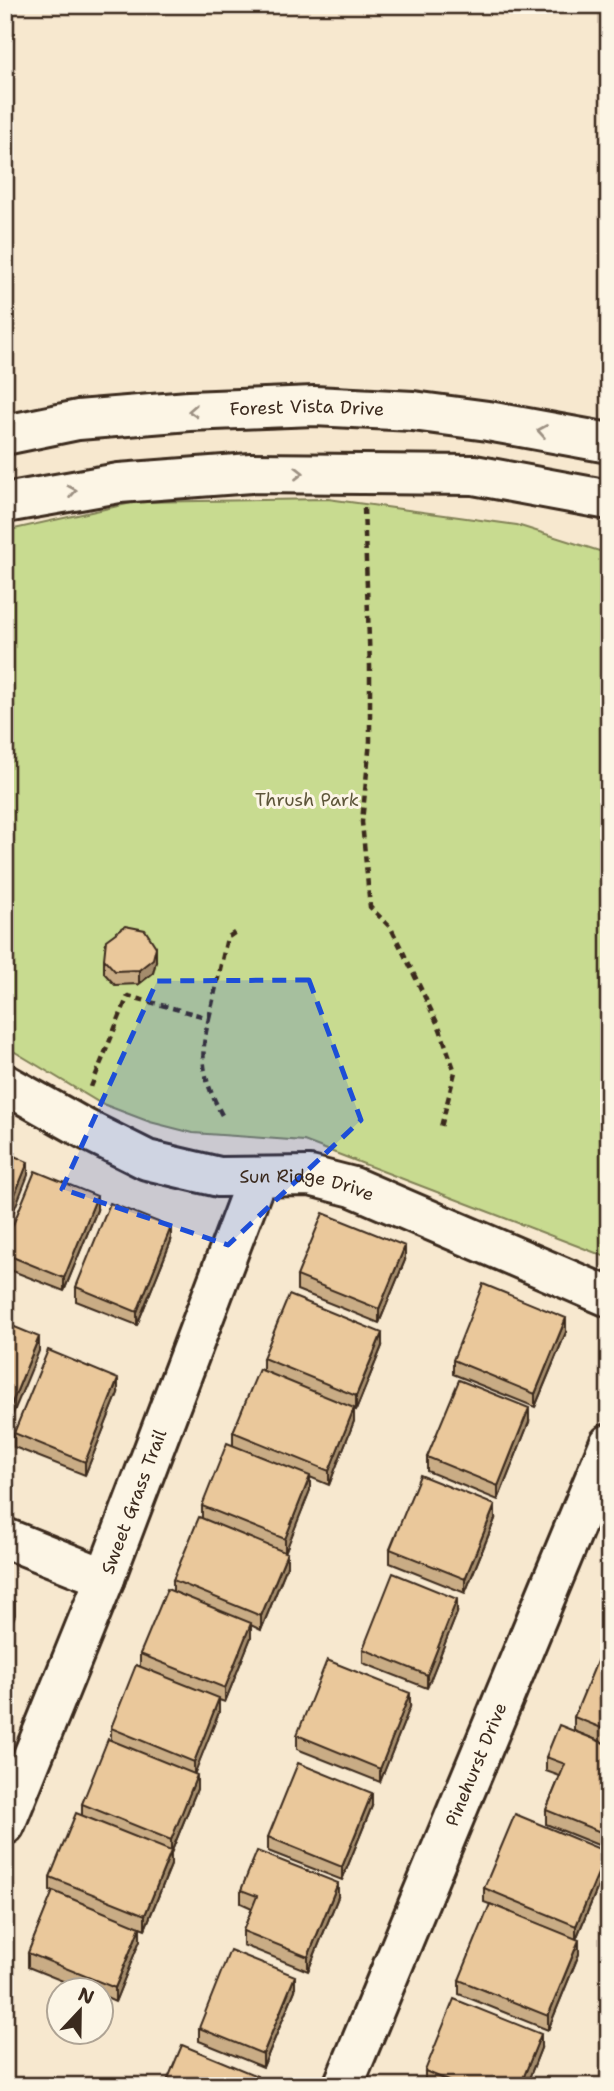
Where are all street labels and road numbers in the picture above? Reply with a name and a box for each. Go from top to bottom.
street label: Forest Vista Drive [229,394,385,422]
street label: Sun Ridge Drive [239,1163,378,1207]
street label: Sweet Grass Trail [96,1425,172,1578]
street label: Pinehurst Drive [440,1699,513,1830]

